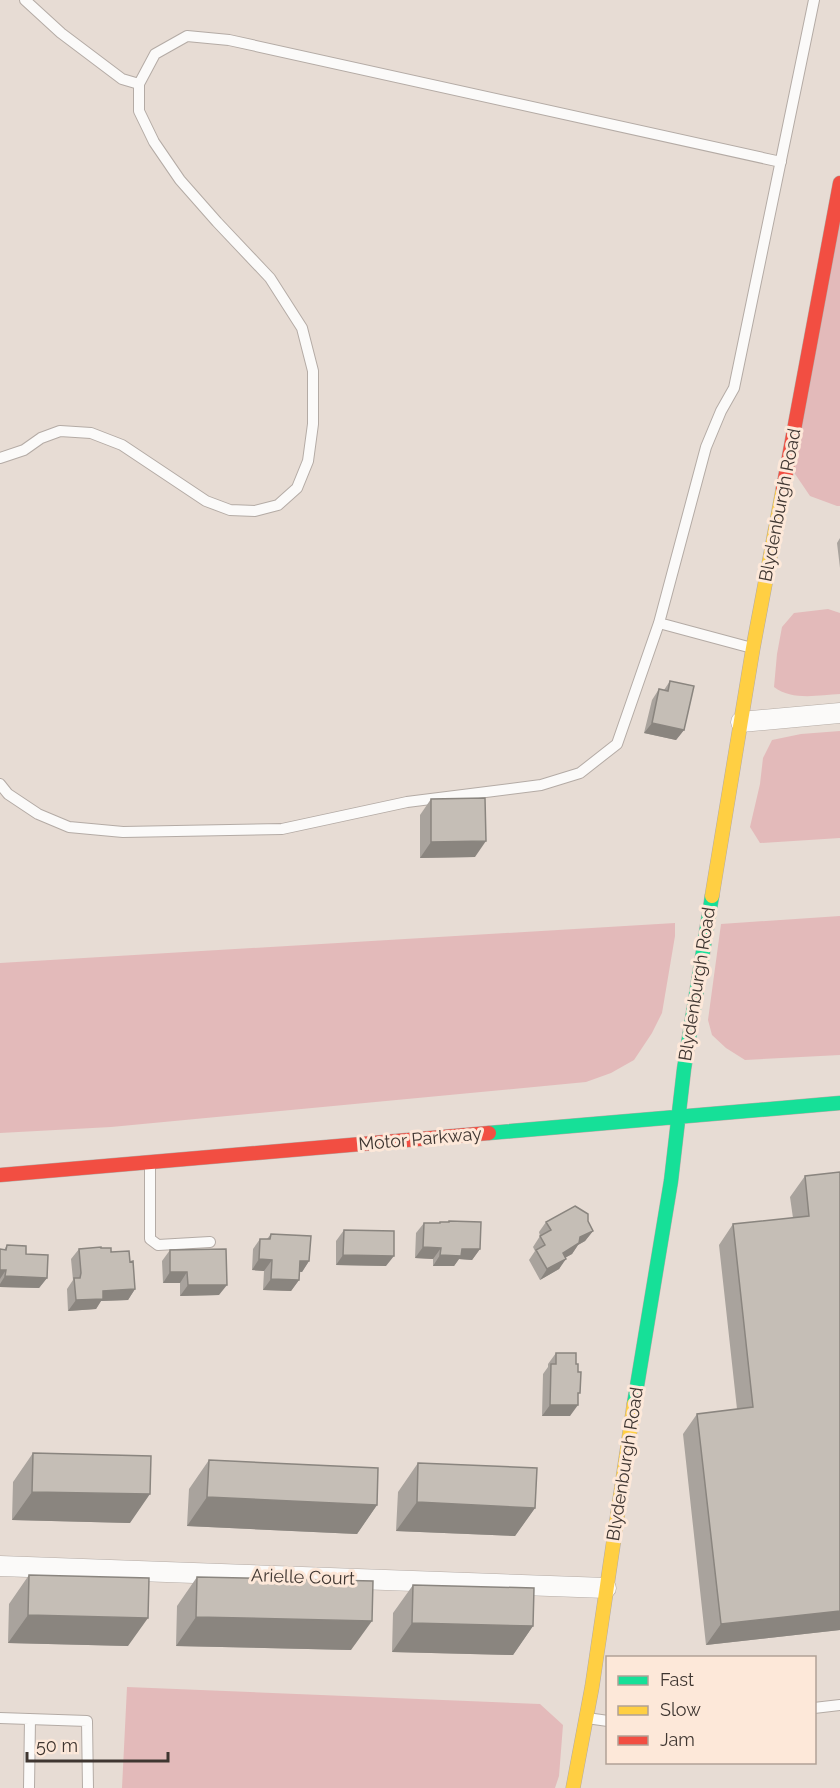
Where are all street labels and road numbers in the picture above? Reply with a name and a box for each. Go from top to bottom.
street label: Blydenburgh Road [754,427,805,583]
street label: Blydenburgh Road [674,905,719,1062]
street label: Motor Parkway [357,1123,483,1154]
street label: Blydenburgh Road [602,1385,647,1542]
street label: Arielle Court [251,1564,355,1589]

